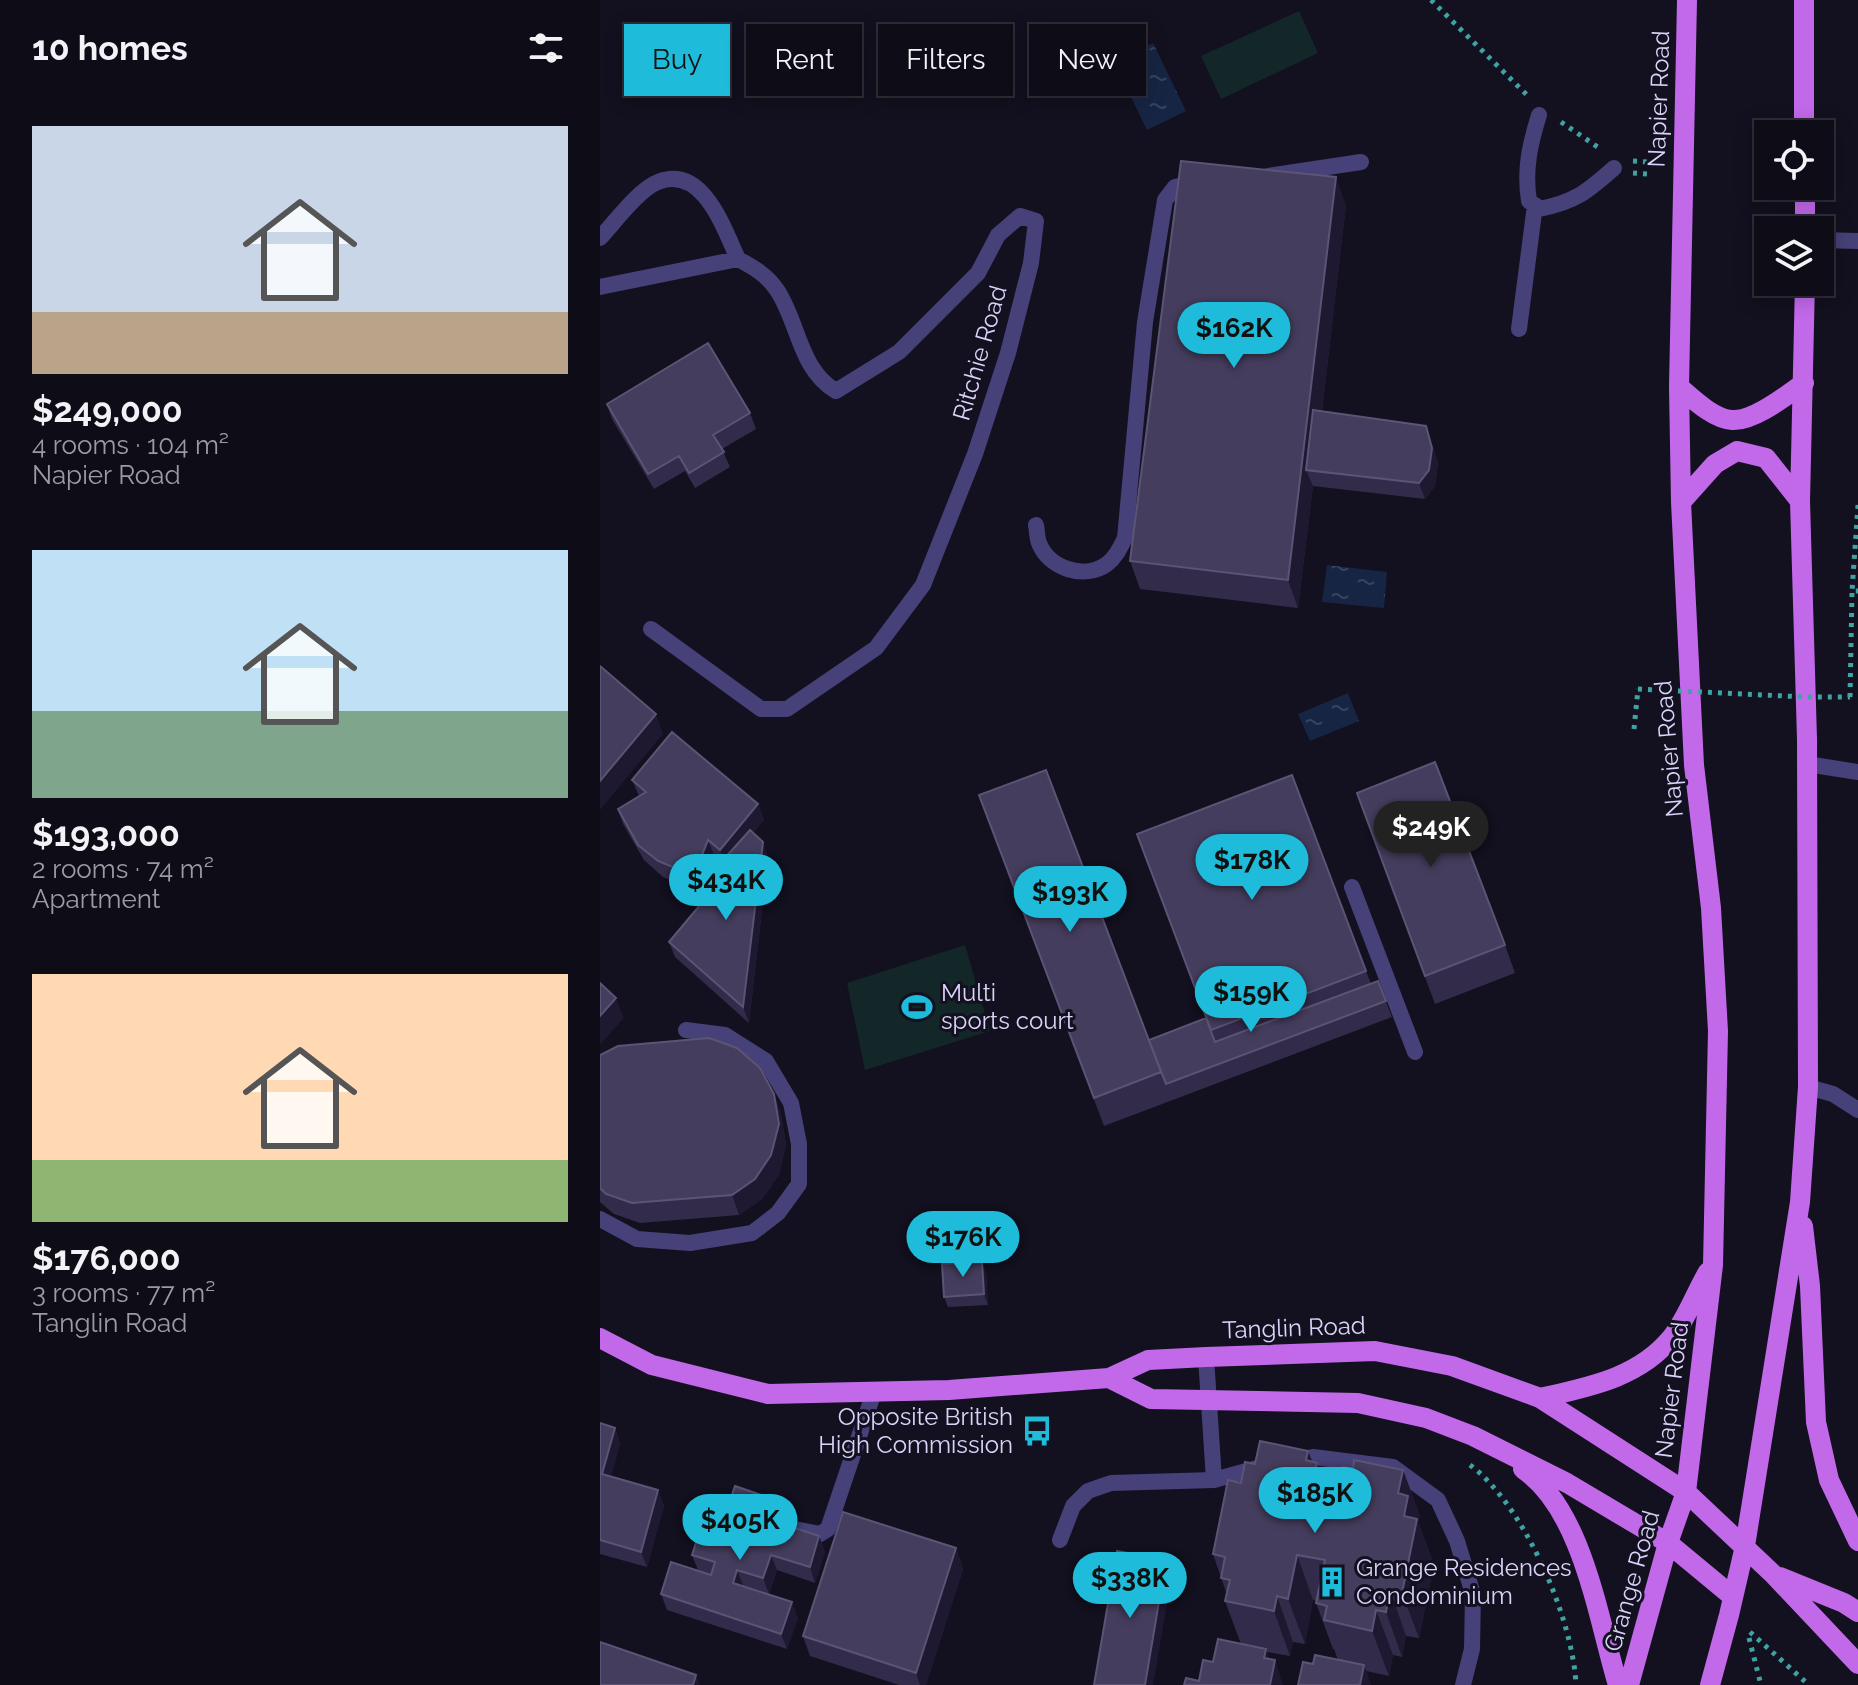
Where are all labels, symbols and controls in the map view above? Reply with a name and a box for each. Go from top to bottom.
chip: Buy [624,24,730,96]
chip: Rent [746,24,862,96]
chip: Filters [878,24,1013,96]
chip: New [1029,24,1146,96]
icon: filters [524,26,568,70]
text: 10 homes [32,28,188,68]
street label: Napier Road [1642,30,1675,168]
map controls [1754,120,1834,296]
button: locate [1754,120,1834,200]
icon: home [228,178,372,322]
button: layers [1754,216,1834,296]
street label: Ritchie Road [946,282,1013,424]
pin: $162K [1178,302,1290,370]
text: $162K [1195,313,1273,343]
text: $249,000 [32,390,183,430]
text: 4 rooms · 104 m² [32,430,229,460]
text: Napier Road [32,460,181,490]
icon: home [228,602,372,746]
street label: Napier Road [1648,679,1689,819]
pin: $249K [1375,801,1487,869]
text: $249K [1392,812,1470,842]
text: $193,000 [32,814,180,854]
pin: $178K [1196,834,1308,902]
text: $178K [1213,845,1291,875]
text: 2 rooms · 74 m² [32,854,214,884]
pin: $434K [670,854,782,922]
text: $434K [687,865,765,895]
pin: $193K [1014,866,1126,934]
text: $193K [1032,877,1108,907]
text: Apartment [32,884,161,914]
pin: $159K [1195,966,1307,1034]
text: $159K [1213,977,1289,1007]
place label: Multi sports court [941,978,1074,1035]
sports icon: Multi sports court [900,990,934,1024]
icon: home [228,1026,372,1170]
pin: $176K [907,1211,1019,1279]
text: $176K [924,1222,1002,1252]
text: $176,000 [32,1238,181,1278]
text: 3 rooms · 77 m² [32,1278,215,1308]
text: Tanglin Road [32,1308,187,1338]
street label: Tanglin Road [1222,1311,1366,1344]
street label: Napier Road [1649,1320,1694,1460]
place label: Opposite British High Commission [818,1402,1013,1459]
bus stop icon: Opposite British High Commission [1020,1414,1054,1448]
pin: $185K [1259,1467,1371,1535]
text: $185K [1277,1478,1353,1508]
pin: $405K [684,1494,796,1562]
text: $405K [700,1505,780,1535]
street label: Grange Road [1598,1507,1665,1655]
pin: $338K [1074,1552,1186,1620]
place label: Grange Residences Condominium [1356,1553,1572,1610]
text: $338K [1091,1563,1169,1593]
building icon: Grange Residences Condominium [1315,1565,1349,1599]

